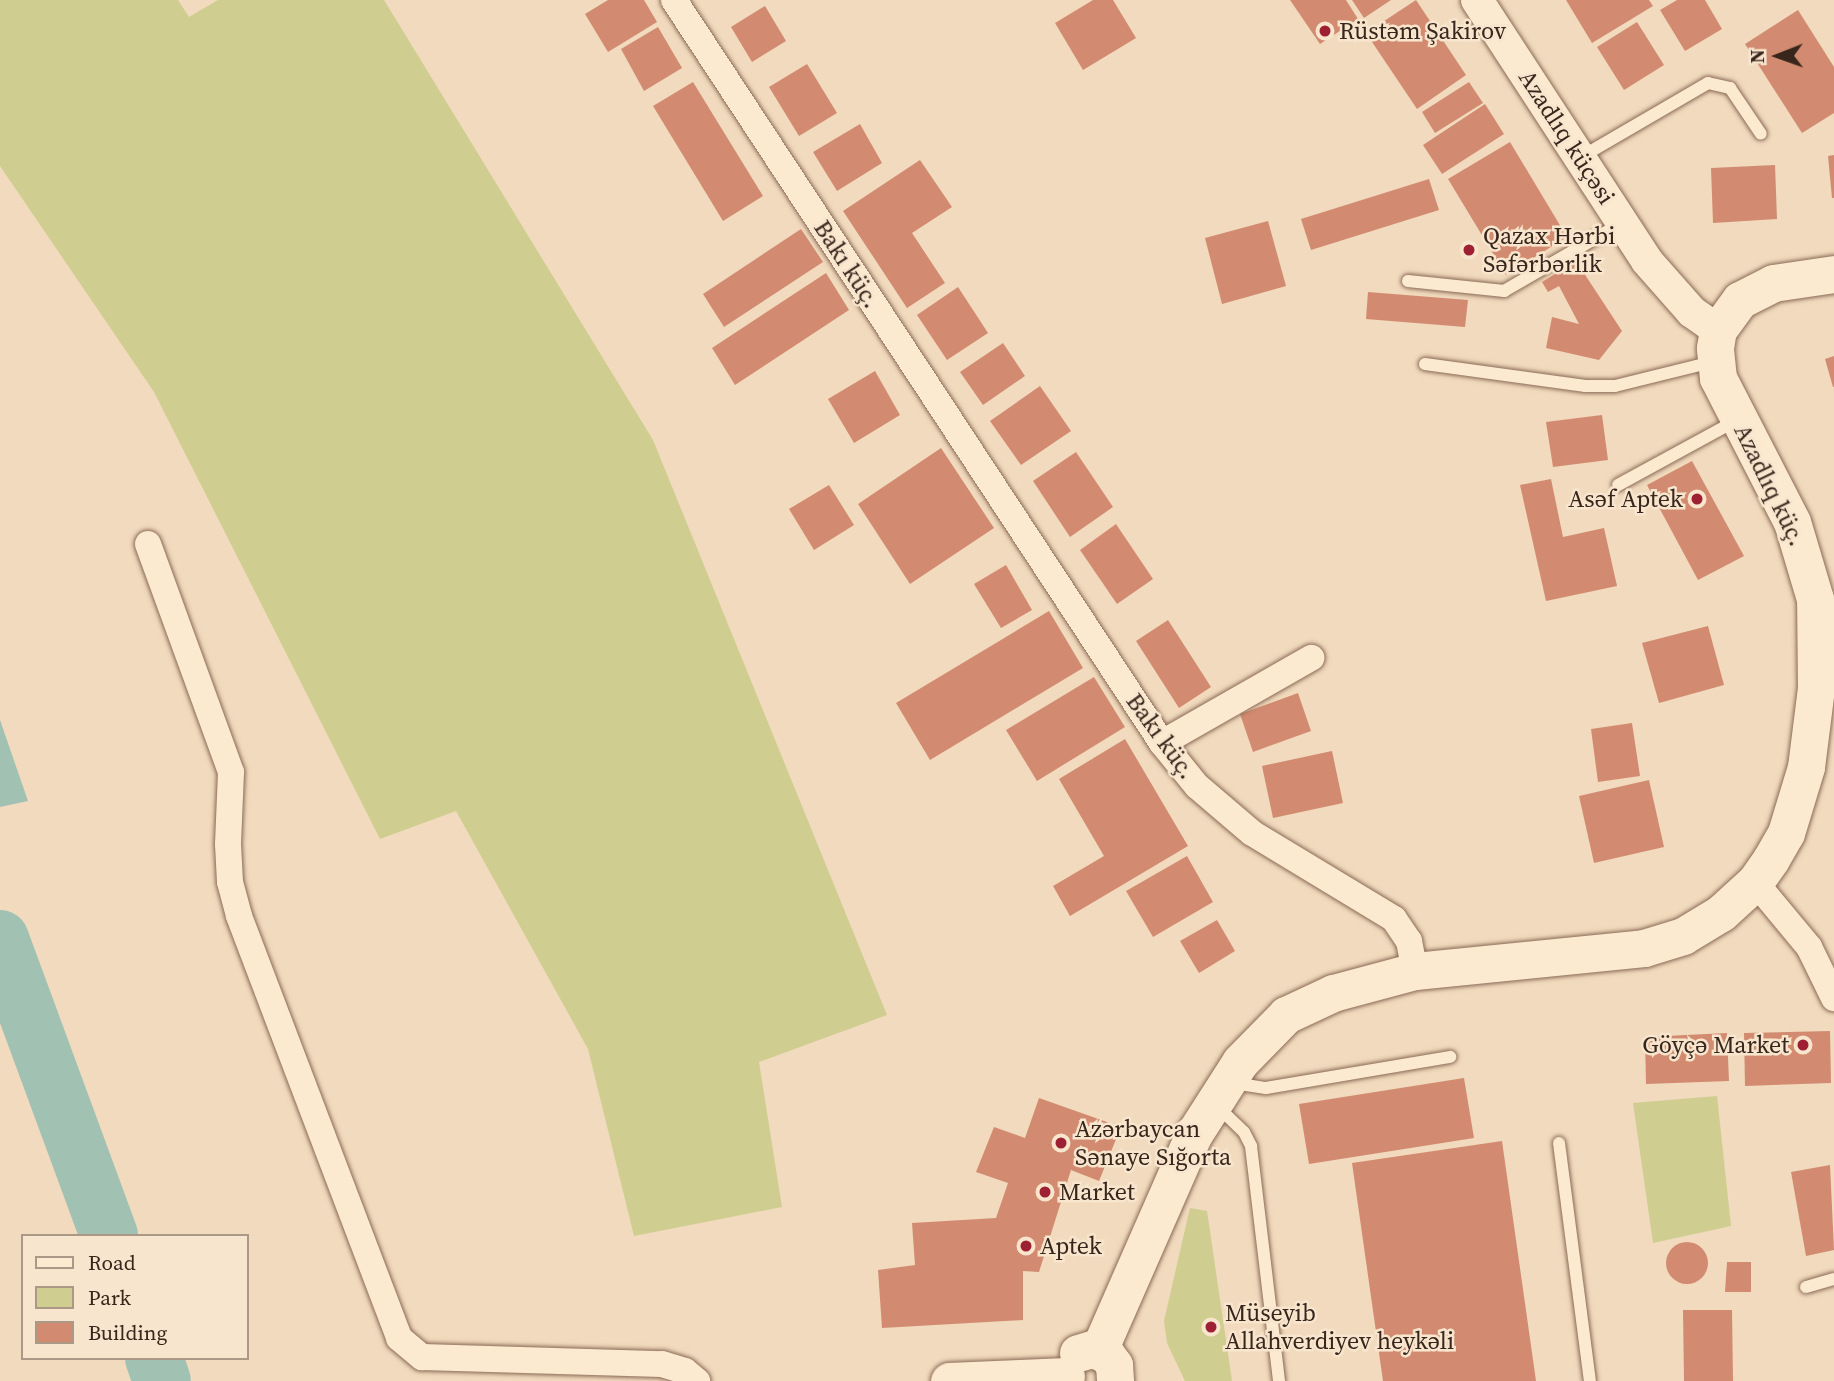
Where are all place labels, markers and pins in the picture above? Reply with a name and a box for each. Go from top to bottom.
place label: Rüstəm Şakirov [1339,17,1506,45]
marker: Rüstəm Şakirov [1317,23,1333,39]
place label: Qazax Hərbi Səfərbərlik [1483,222,1615,278]
marker: Qazax Hərbi Səfərbərlik [1461,242,1477,258]
place label: Asəf Aptek [1568,485,1683,513]
marker: Asəf Aptek [1689,491,1705,507]
place label: Göyçə Market [1642,1031,1789,1059]
marker: Göyçə Market [1795,1037,1811,1053]
place label: Azərbaycan Sənaye Sığorta [1075,1115,1231,1171]
marker: Azərbaycan Sənaye Sığorta [1053,1135,1069,1151]
place label: Market [1059,1178,1135,1206]
marker: Market [1037,1184,1053,1200]
place label: Aptek [1040,1232,1102,1260]
marker: Aptek [1018,1238,1034,1254]
place label: Müseyib Allahverdiyev heykəli [1225,1299,1454,1355]
marker: Müseyib Allahverdiyev heykəli [1203,1319,1219,1335]

